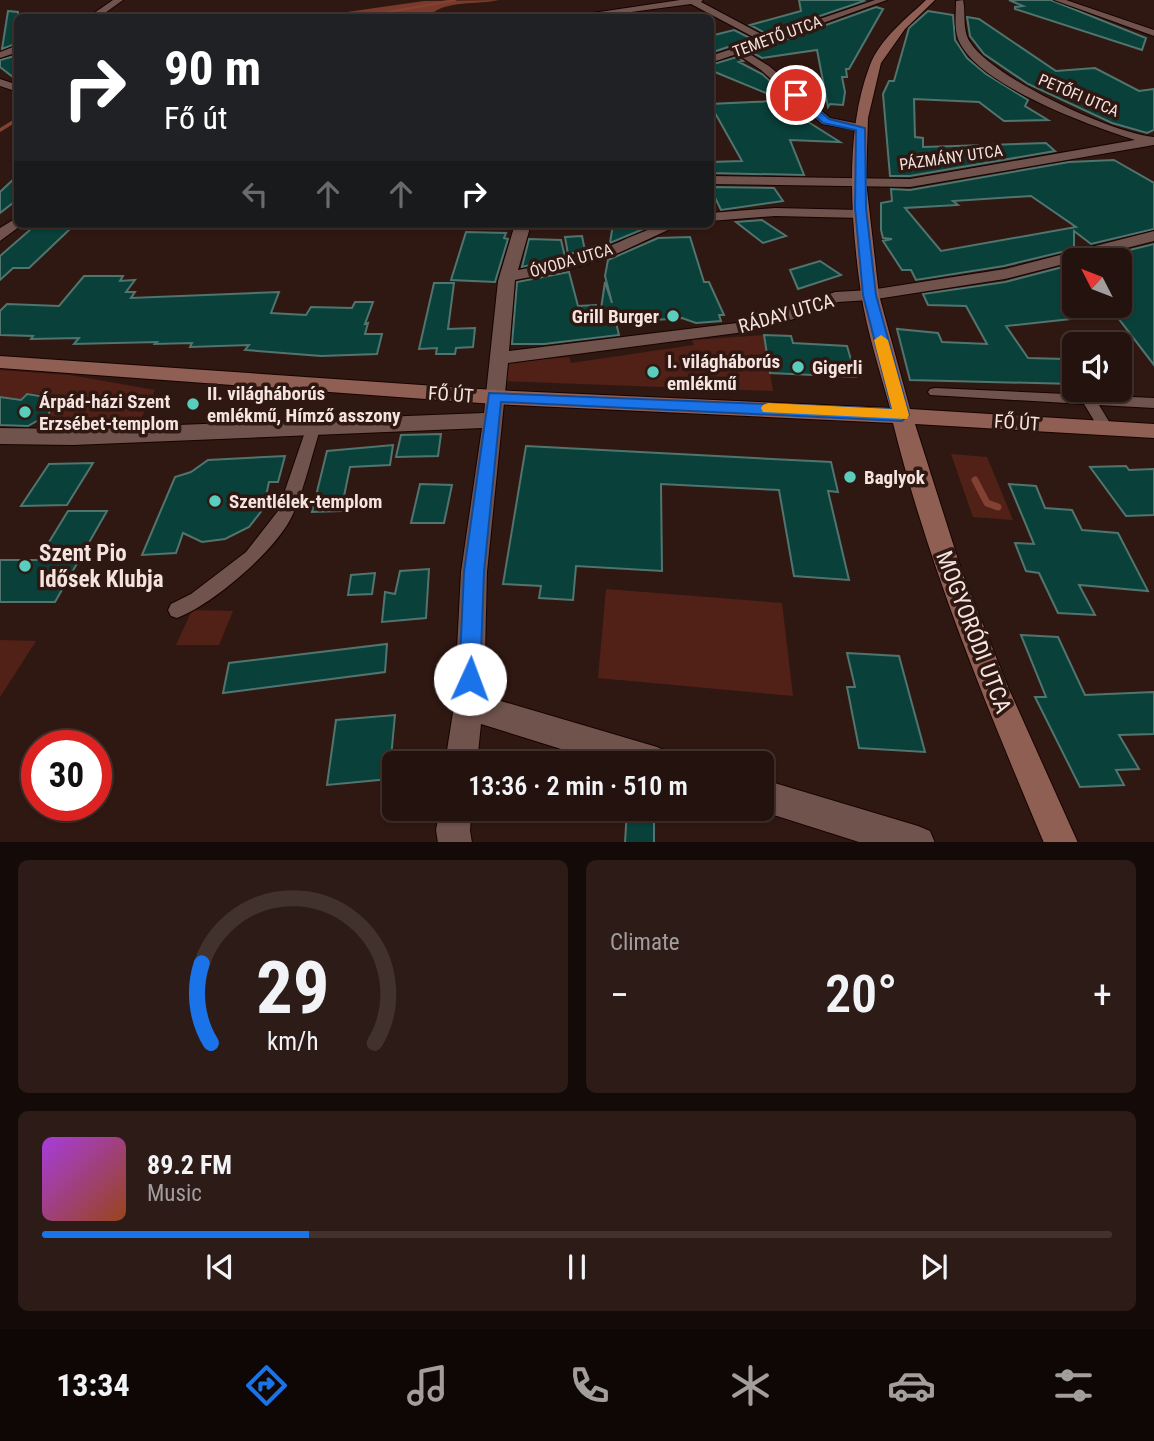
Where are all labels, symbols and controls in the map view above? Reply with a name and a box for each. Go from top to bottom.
street label: TEMETŐ UTCA [730,11,824,61]
text: 90 m [164,40,261,97]
icon: right [49,42,140,133]
pin [766,65,826,125]
street label: PETŐFI UTCA [1036,69,1122,121]
icon: arrive [777,76,815,114]
text: Fő út [164,99,227,137]
street label: PÁZMÁNY UTCA [898,141,1004,174]
icon: left [236,175,274,213]
icon: ahead [309,175,347,213]
icon: ahead [382,175,420,213]
icon: right [455,175,493,213]
street label: ÓVODA UTCA [527,239,615,281]
north arrow [1062,248,1132,318]
map controls [1062,248,1132,402]
street label: RÁDAY UTCA [736,289,837,338]
place label: Grill Burger [572,305,659,328]
marker: Grill Burger [665,308,681,324]
button: sound [1062,332,1132,402]
place label: I. világháborús emlékmű [667,350,780,395]
place label: Gigerli [812,356,862,379]
marker: Gigerli [790,359,806,375]
marker: I. világháborús emlékmű [645,364,661,380]
street label: FŐ ÚT [427,381,475,408]
place label: II. világháborús emlékmű, Hímző asszony [207,382,401,427]
place label: Árpád-házi Szent Erzsébet-templom [39,390,179,435]
marker: II. világháborús emlékmű, Hímző asszony [185,396,201,412]
marker: Árpád-házi Szent Erzsébet-templom [17,404,33,420]
street label: FŐ ÚT [993,409,1041,436]
place label: Baglyok [864,466,926,489]
marker: Baglyok [842,469,858,485]
place label: Szentlélek-templom [229,490,382,513]
marker: Szentlélek-templom [207,493,223,509]
place label: Szent Pio Idősek Klubja [39,540,164,593]
street label: MOGYORÓDI UTCA [930,547,1018,717]
marker: Szent Pio Idősek Klubja [17,558,33,574]
position arrow [433,642,507,716]
speed limit sign: 30 [21,730,112,821]
text: 13:36 · 2 min · 510 m [468,771,688,801]
text: Climate [610,929,680,956]
text: 29 [256,945,330,1031]
text: 20° [825,964,897,1025]
text: − [610,973,629,1017]
text: + [1093,973,1112,1017]
text: km/h [267,1026,319,1055]
text: 89.2 FM [147,1150,232,1180]
text: Music [147,1180,202,1207]
icon: previous [201,1248,239,1286]
icon: pause [558,1248,596,1286]
icon: next [915,1248,953,1286]
icon: directions [242,1361,291,1410]
icon: music [403,1361,452,1410]
icon: phone [565,1361,614,1410]
icon: climate [726,1361,775,1410]
icon: car [887,1361,936,1410]
icon: filters [1049,1361,1098,1410]
text: 13:34 [56,1366,130,1404]

